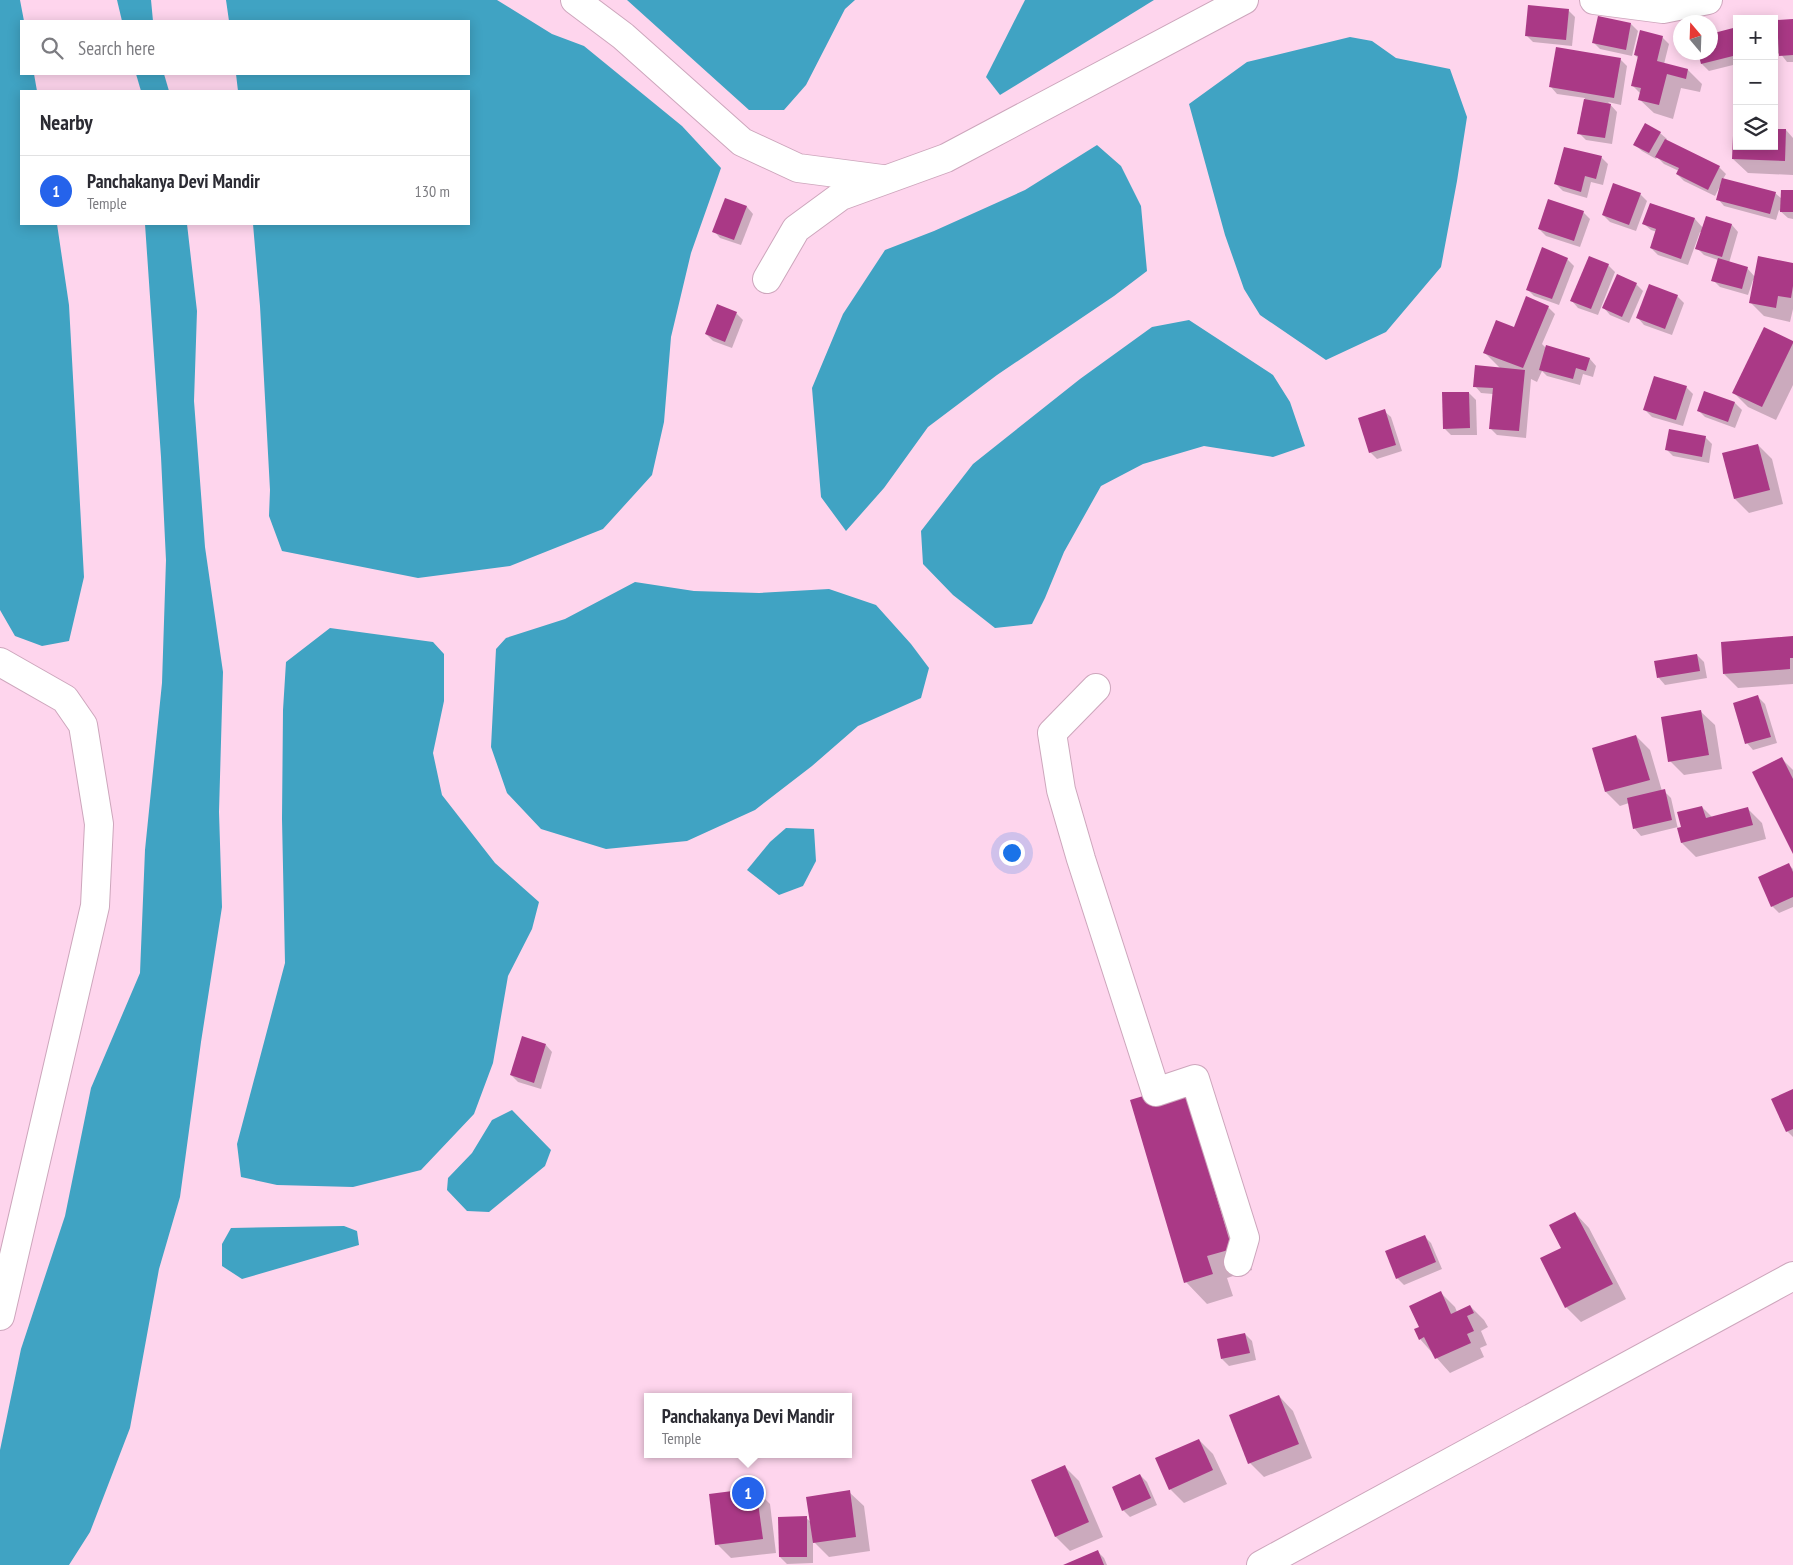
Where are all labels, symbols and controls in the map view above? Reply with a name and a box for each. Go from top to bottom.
north arrow [1673,15,1718,60]
map controls [1733,15,1778,150]
button: + [1733,15,1778,60]
search box [20,20,470,75]
icon: search [38,34,66,62]
text: Search here [78,36,155,60]
button: − [1733,60,1778,105]
button: layers [1733,105,1778,150]
text: Nearby [40,109,93,136]
text: Panchakanya Devi Mandir [87,169,260,193]
text: 1 [52,181,60,201]
text: 130 m [415,181,450,201]
text: Temple [87,193,127,213]
your location [999,840,1025,866]
popup [644,1393,852,1458]
text: Panchakanya Devi Mandir [662,1404,834,1428]
text: Temple [662,1428,701,1448]
pin: 1 [732,1474,764,1512]

